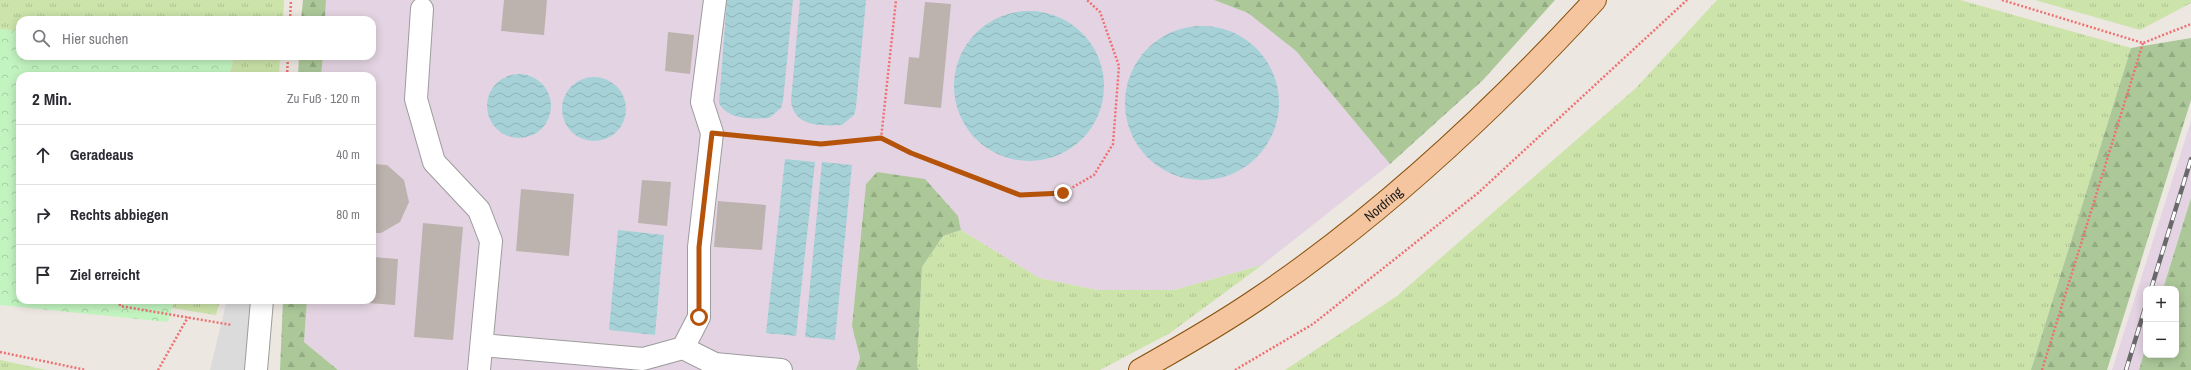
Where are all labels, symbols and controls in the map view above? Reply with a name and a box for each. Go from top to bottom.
search box [16,16,376,60]
icon: search [30,27,52,49]
text: Hier suchen [62,28,128,49]
text: 2 Min. [32,87,72,110]
text: Zu Fuß · 120 m [287,90,360,107]
icon: ahead [32,144,54,166]
text: Geradeaus [70,144,134,165]
text: 40 m [336,146,360,163]
street label: Nordring [1360,182,1407,225]
route end [1054,184,1072,202]
icon: right [32,204,54,226]
text: Rechts abbiegen [70,204,168,225]
text: 80 m [336,206,360,223]
icon: arrive [32,264,54,286]
text: Ziel erreicht [70,264,140,285]
map controls [2143,286,2179,358]
button: + [2143,286,2179,322]
route start [690,308,708,326]
button: − [2143,322,2179,358]

